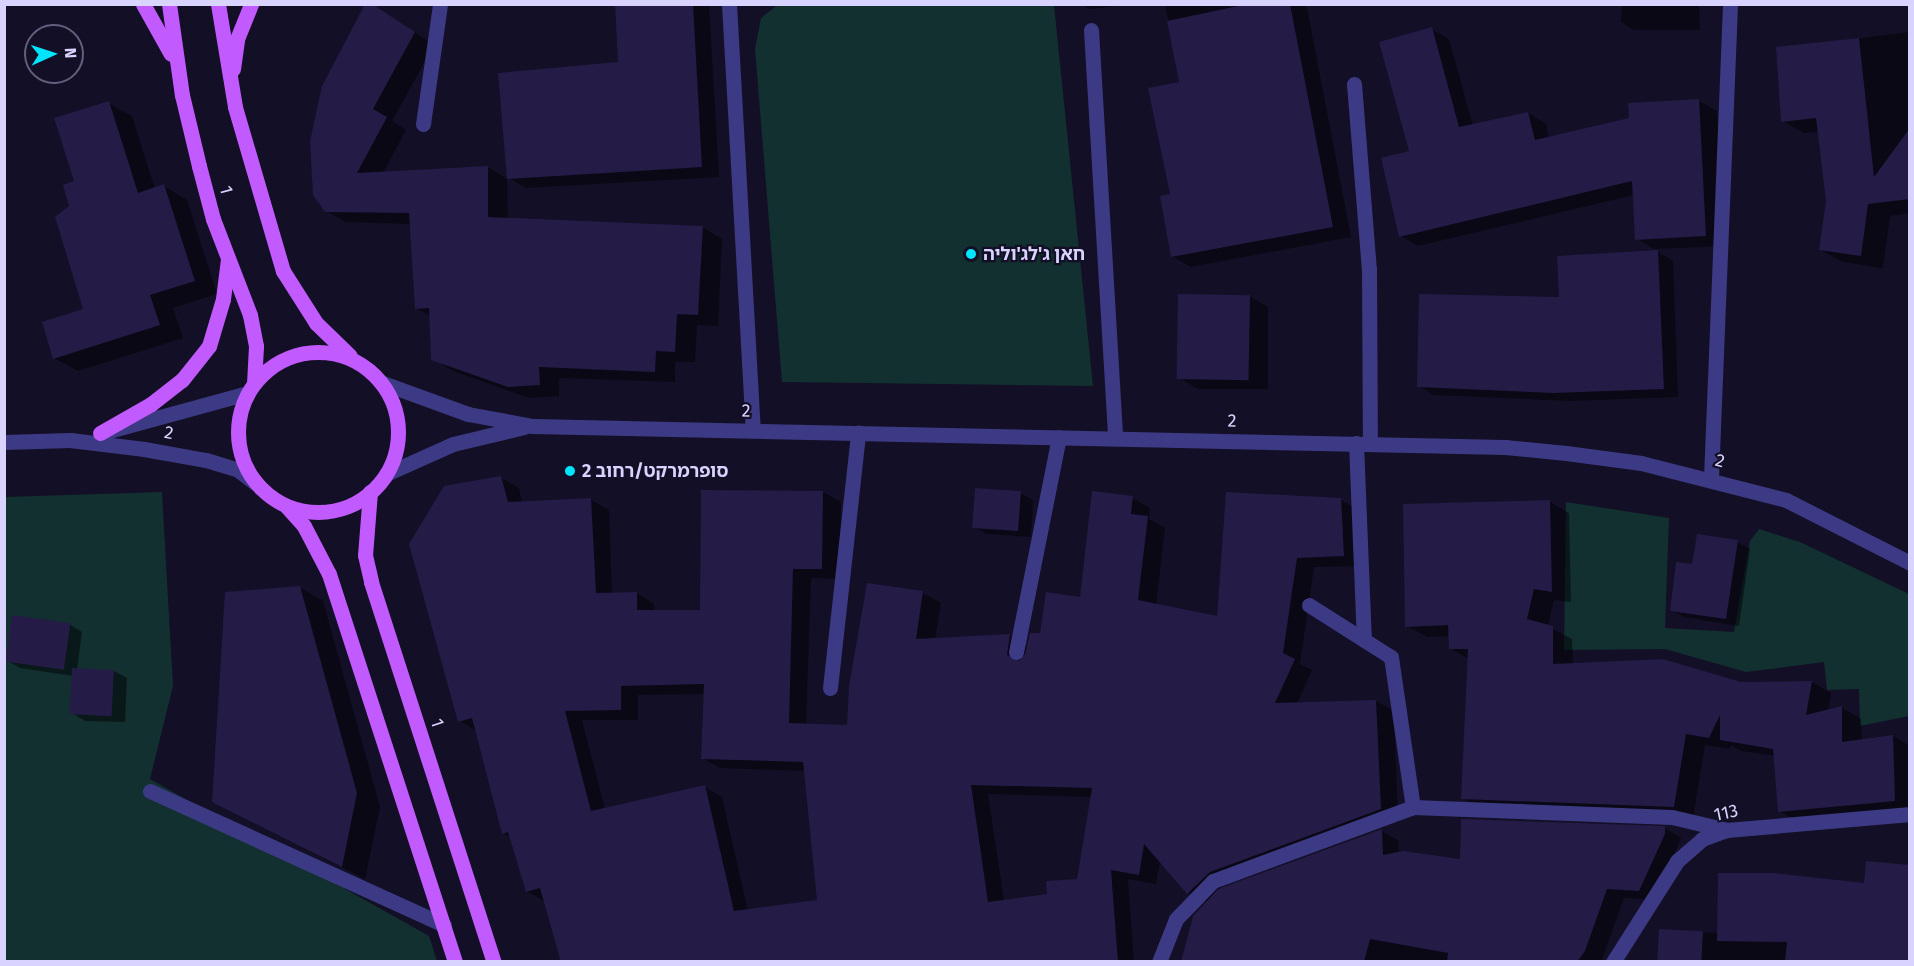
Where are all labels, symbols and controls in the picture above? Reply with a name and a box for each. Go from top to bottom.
north arrow [24,24,84,84]
text: N [61,47,80,59]
street label: 1 [215,183,237,197]
place label: חאן ג'לג'וליה [983,243,1085,265]
marker: חאן ג'לג'וליה [964,247,978,261]
street label: 2 [741,400,751,422]
street label: 2 [1227,410,1237,432]
street label: 2 [163,422,175,444]
street label: 2 [1713,449,1727,473]
place label: סופרמרקט/רחוב 2 [582,460,728,482]
marker: סופרמרקט/רחוב 2 [563,464,577,478]
street label: 1 [426,716,448,730]
street label: 113 [1712,800,1740,826]

